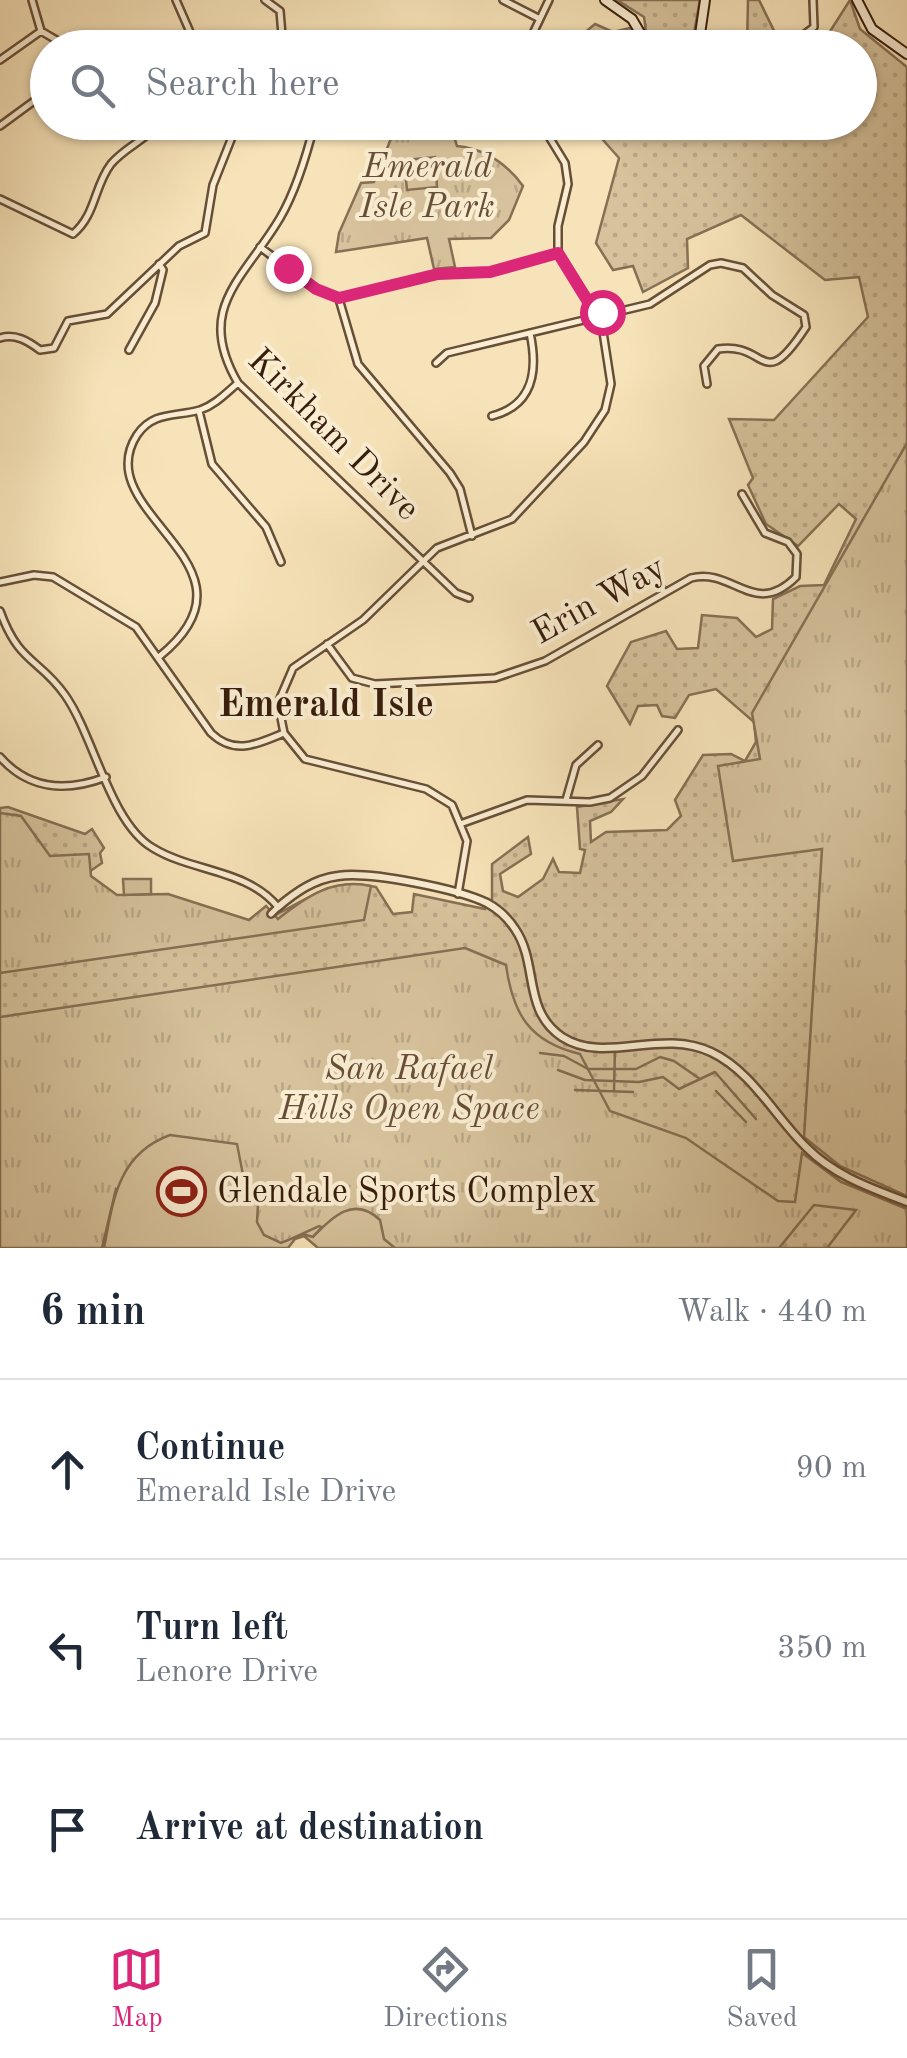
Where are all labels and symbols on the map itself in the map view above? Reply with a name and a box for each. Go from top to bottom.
park label: Emerald Isle Park [358,150,495,225]
route end [266,246,312,292]
route start [580,290,626,336]
street label: Kirkham Drive [241,343,425,527]
street label: Erin Way [526,550,672,652]
district label: Emerald Isle [218,687,434,725]
park label: San Rafael Hills Open Space [278,1052,539,1127]
sports icon: Glendale Sports Complex [156,1166,208,1218]
place label: Glendale Sports Complex [217,1175,597,1210]

